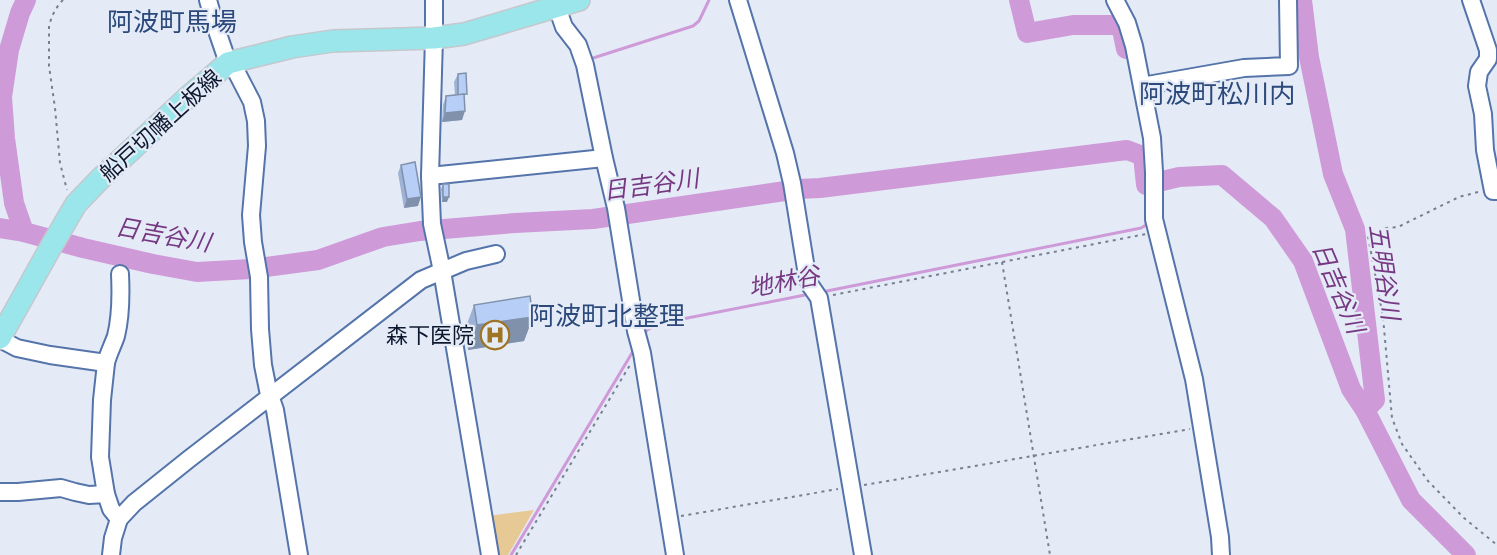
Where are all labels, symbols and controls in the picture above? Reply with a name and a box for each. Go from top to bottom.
district label: 阿波町馬場 [107,5,237,36]
street label: 船戸切幡上板線 [93,63,226,186]
district label: 阿波町松川内 [1139,77,1295,108]
water label: 日吉谷川 [601,162,703,205]
water label: 日吉谷川 [113,211,216,257]
water label: 五明谷川 [1364,222,1407,324]
water label: 日吉谷川 [1307,238,1373,340]
water label: 地林谷 [746,259,824,302]
district label: 阿波町北整理 [529,299,685,330]
hospital icon: 森下医院 [479,319,511,351]
place label: 森下医院 [386,321,474,348]

